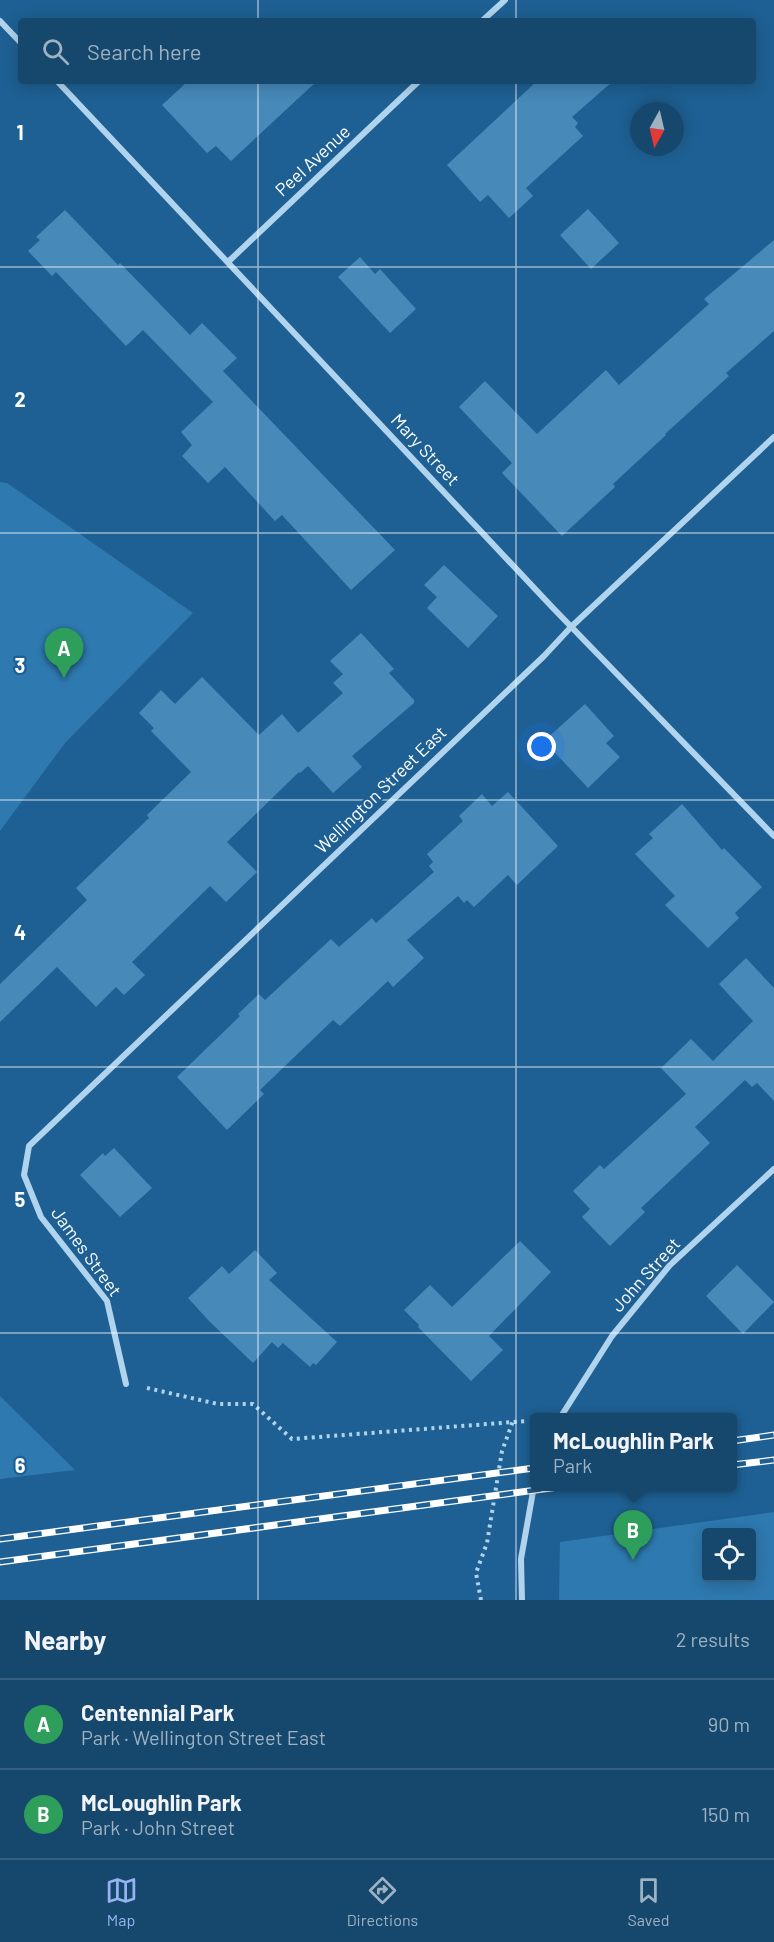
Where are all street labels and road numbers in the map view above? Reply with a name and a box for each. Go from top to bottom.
street label: Peel Avenue [270,120,354,201]
street label: Mary Street [387,409,465,490]
street label: Wellington Street East [310,721,451,858]
street label: James Street [47,1202,127,1300]
street label: John Street [606,1233,684,1316]

